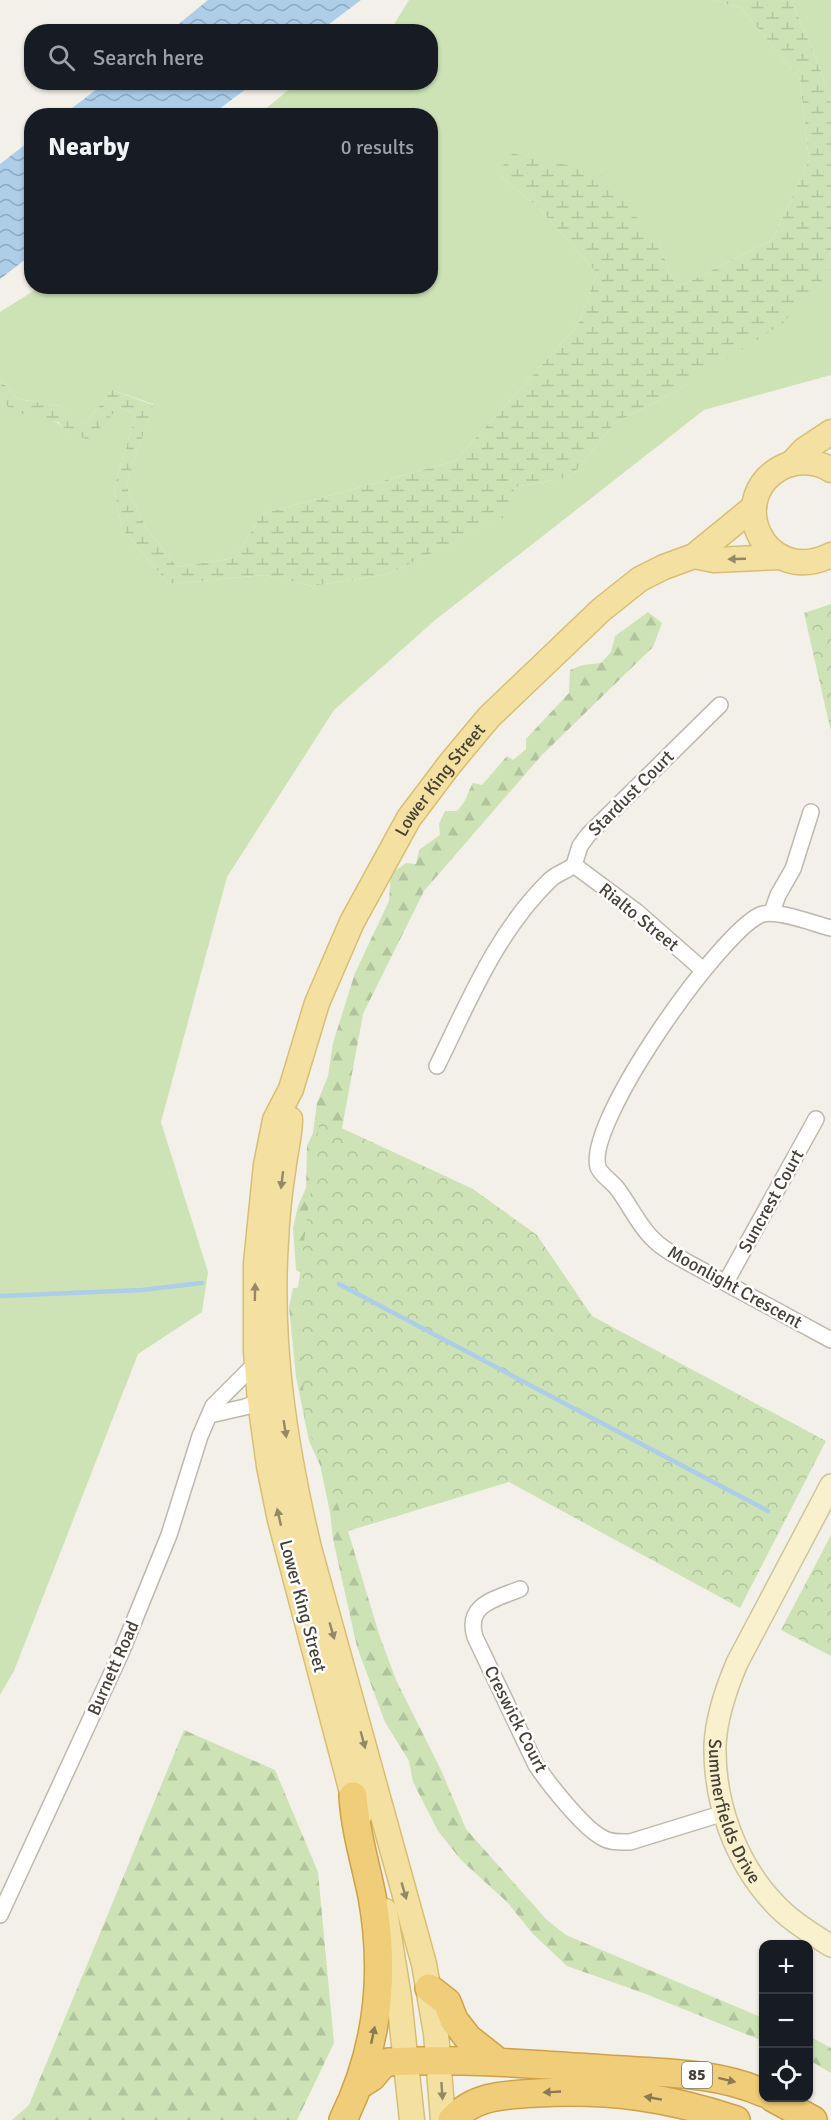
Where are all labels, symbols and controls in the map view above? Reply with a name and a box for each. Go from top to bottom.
search box [24,24,438,90]
icon: search [45,41,78,74]
text: Search here [93,44,204,71]
text: Nearby [48,131,129,163]
text: 0 results [341,135,414,160]
one-way arrow [727,554,746,563]
street label: Lower King Street [390,719,490,840]
street label: Stardust Court [583,745,679,841]
street label: Rialto Street [595,878,683,956]
street label: Suncrest Court [734,1145,808,1257]
one-way arrow [277,1171,287,1190]
street label: Moonlight Crescent [664,1241,806,1333]
one-way arrow [250,1283,260,1302]
one-way arrow [281,1420,290,1439]
one-way arrow [274,1508,284,1526]
street label: Lower King Street [275,1537,331,1675]
street label: Burnett Road [82,1617,144,1719]
one-way arrow [328,1622,337,1640]
street label: Creswick Court [480,1662,552,1776]
one-way arrow [358,1730,368,1749]
street label: Summerfields Drive [704,1738,766,1888]
one-way arrow [399,1882,409,1900]
map controls [759,1940,813,2102]
button: + [759,1940,813,1994]
button: − [759,1994,813,2048]
one-way arrow [369,2025,378,2044]
button: locate [759,2048,813,2102]
road number: 85 [682,2062,712,2088]
one-way arrow [718,2076,737,2086]
one-way arrow [437,2081,446,2100]
one-way arrow [542,2088,561,2097]
one-way arrow [643,2093,662,2102]

